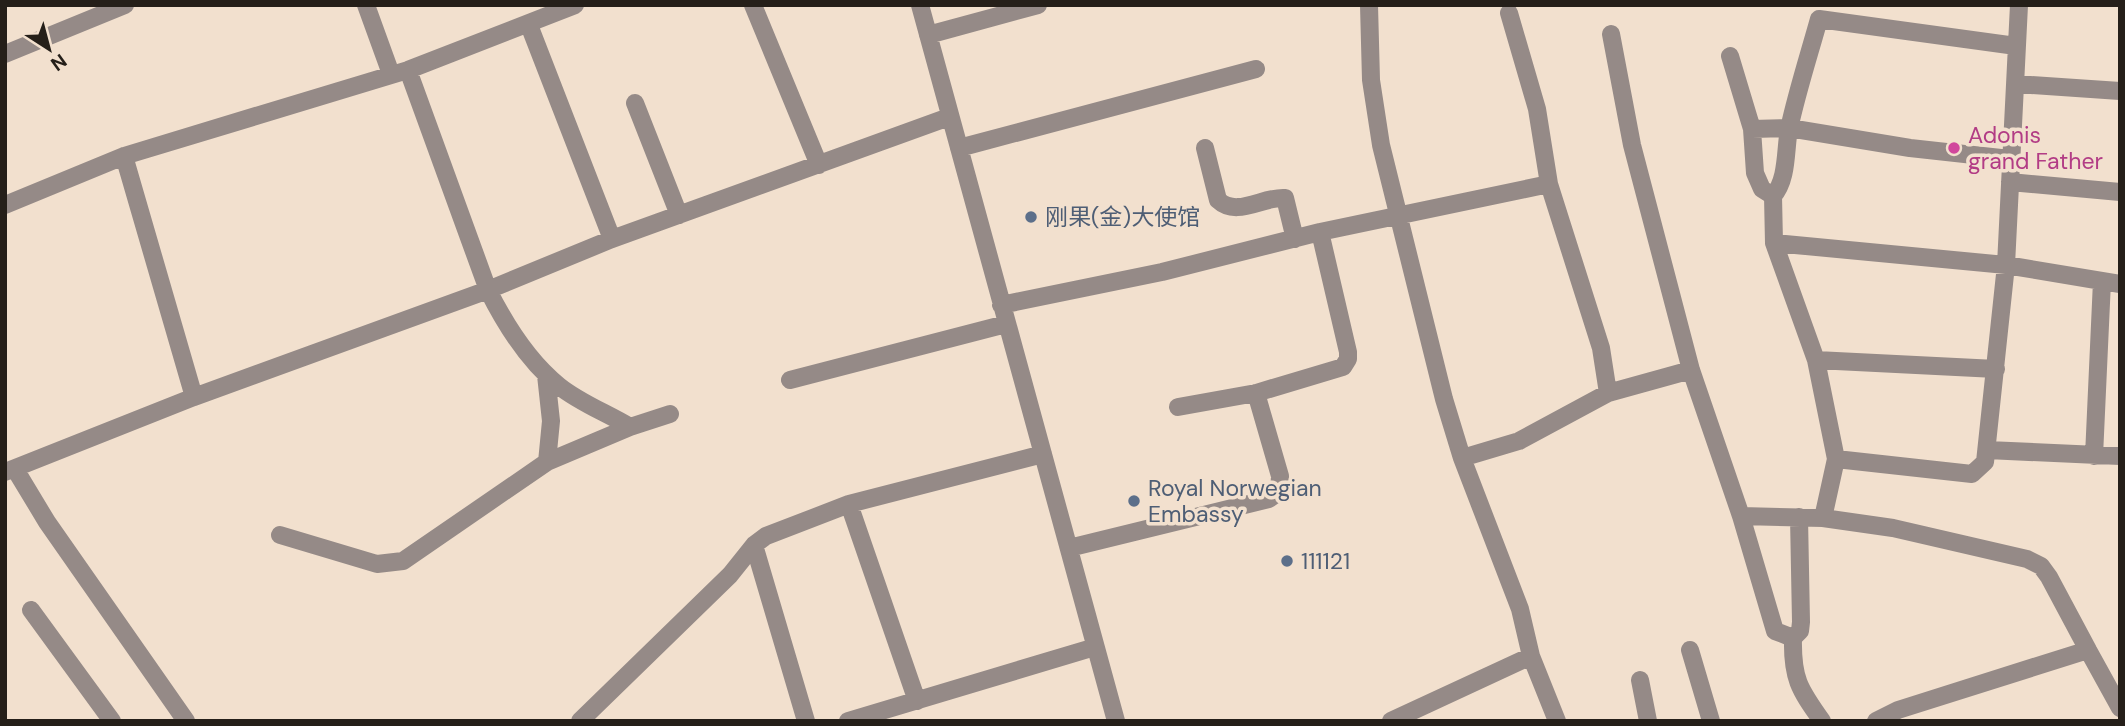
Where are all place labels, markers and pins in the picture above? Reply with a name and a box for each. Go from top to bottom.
place label: Adonis grand Father [1968,120,2103,176]
marker: Adonis grand Father [1946,140,1962,156]
place label: 刚果(金)大使馆 [1045,202,1200,232]
marker: 刚果(金)大使馆 [1023,209,1039,225]
place label: Royal Norwegian Embassy [1148,473,1322,529]
marker: Royal Norwegian Embassy [1126,493,1142,509]
place label: 111121 [1301,546,1350,576]
marker: 111121 [1279,553,1295,569]

